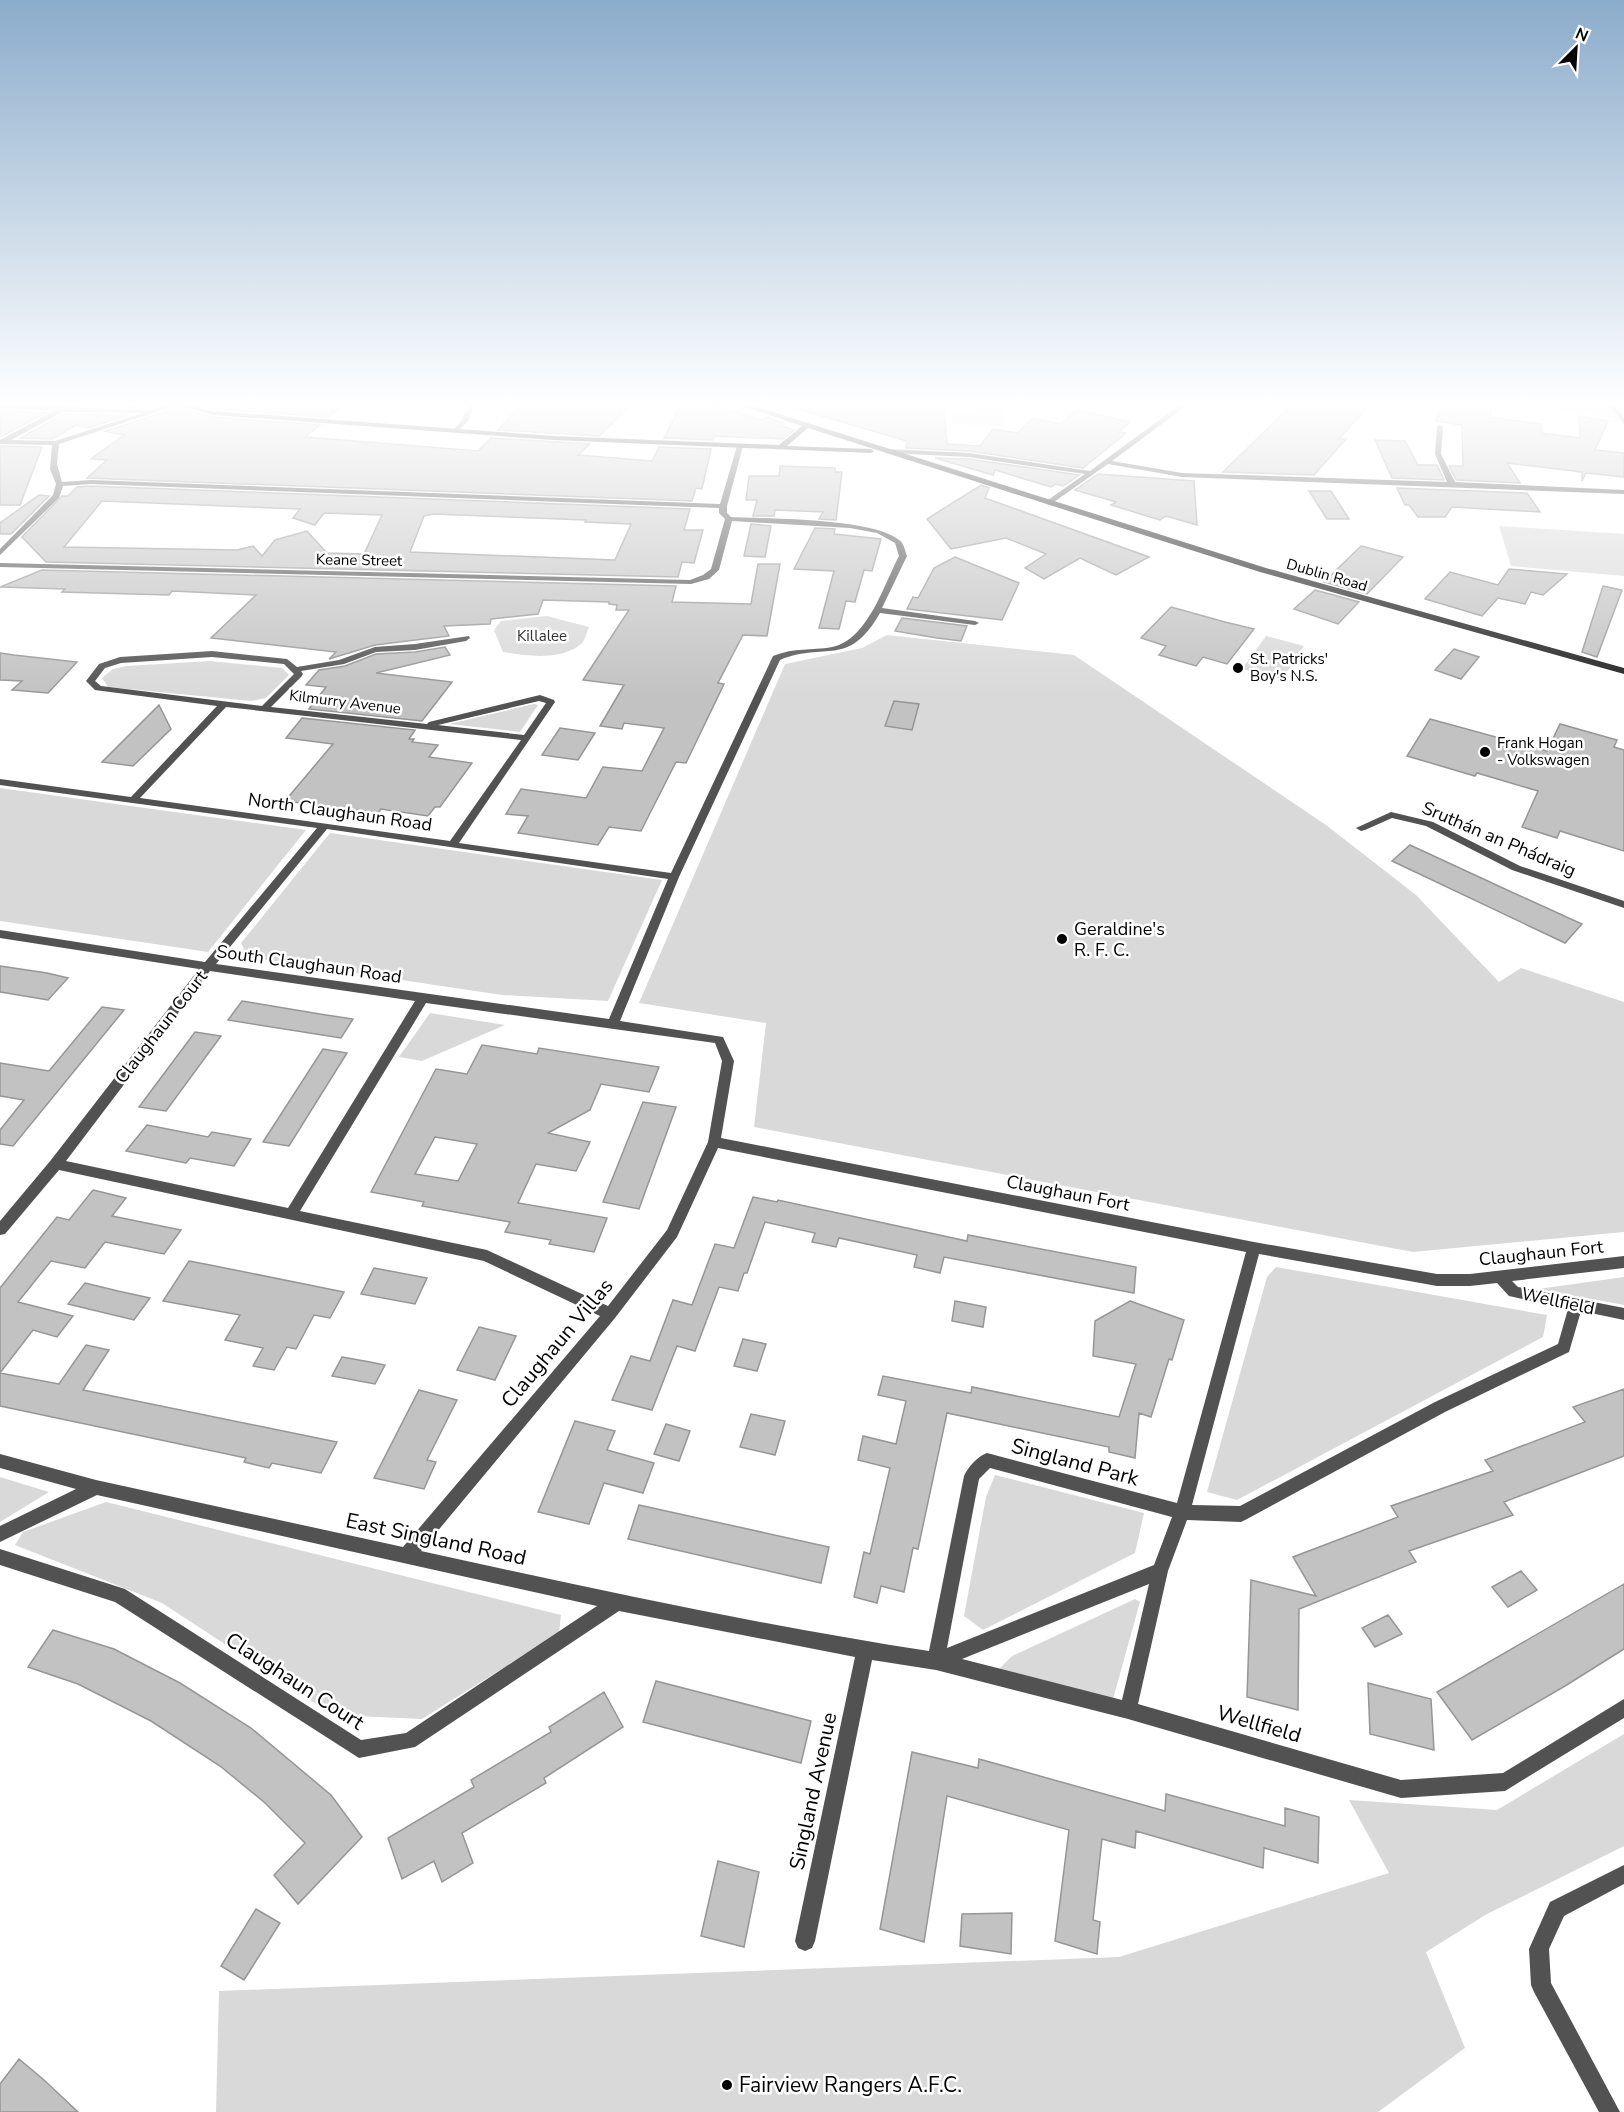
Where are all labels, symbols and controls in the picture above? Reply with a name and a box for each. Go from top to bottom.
north arrow [1546,18,1606,78]
text: N [1572,23,1592,48]
street label: Keane Street [316,549,403,571]
street label: Dublin Road [1284,554,1370,596]
park label: Killalee [517,626,567,646]
place label: St. Patricks' Boy's N.S. [1250,649,1328,686]
marker: St. Patricks' Boy's N.S. [1231,661,1245,675]
street label: Kilmurry Avenue [288,685,402,719]
place label: Frank Hogan - Volkswagen [1497,733,1590,770]
marker: Frank Hogan - Volkswagen [1478,745,1492,759]
street label: North Claughaun Road [246,787,434,837]
street label: Sruthán an Phádraig [1418,796,1580,882]
place label: Geraldine's R. F. C. [1074,917,1165,962]
marker: Geraldine's R. F. C. [1055,932,1069,946]
street label: South Claughaun Road [215,939,403,989]
street label: Claughaun Court [109,965,213,1088]
street label: Claughaun Fort [1004,1169,1132,1217]
street label: Claughaun Fort [1478,1234,1605,1271]
street label: Claughaun Villas [495,1272,619,1414]
street label: Wellfield [1519,1282,1597,1320]
street label: Singland Park [1008,1432,1142,1493]
street label: East Singland Road [343,1506,529,1572]
street label: Claughaun Court [220,1626,370,1737]
street label: Wellfield [1214,1699,1304,1749]
street label: Singland Avenue [783,1710,843,1872]
place label: Fairview Rangers A.F.C. [739,2071,962,2099]
marker: Fairview Rangers A.F.C. [720,2078,734,2092]

